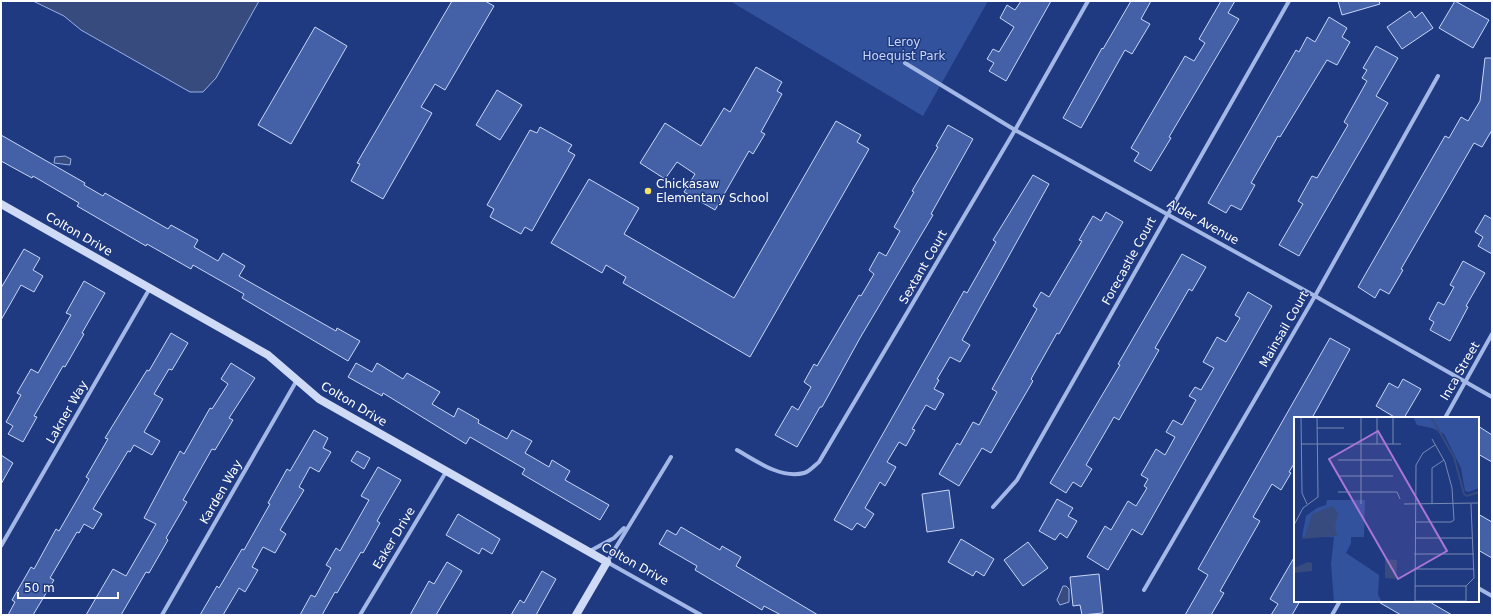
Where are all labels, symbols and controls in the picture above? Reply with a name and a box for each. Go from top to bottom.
park label: Leroy Hoequist Park [862,35,946,63]
place label: Chickasaw Elementary School [656,177,769,205]
marker: Chickasaw Elementary School [643,186,653,196]
street label: Alder Avenue [1165,197,1241,247]
street label: Colton Drive [43,209,115,259]
street label: Forecastle Court [1099,214,1159,307]
street label: Sextant Court [896,227,950,306]
street label: Mainsail Court [1257,288,1312,370]
street label: Inca Street [1438,339,1483,403]
street label: Lakner Way [43,378,91,446]
street label: Colton Drive [318,379,390,429]
inset map [1294,417,1479,602]
street label: Karden Way [197,457,245,527]
street label: Eaker Drive [370,505,418,571]
street label: Colton Drive [599,540,671,588]
scale bar [18,574,118,600]
text: 50 m [24,581,55,595]

